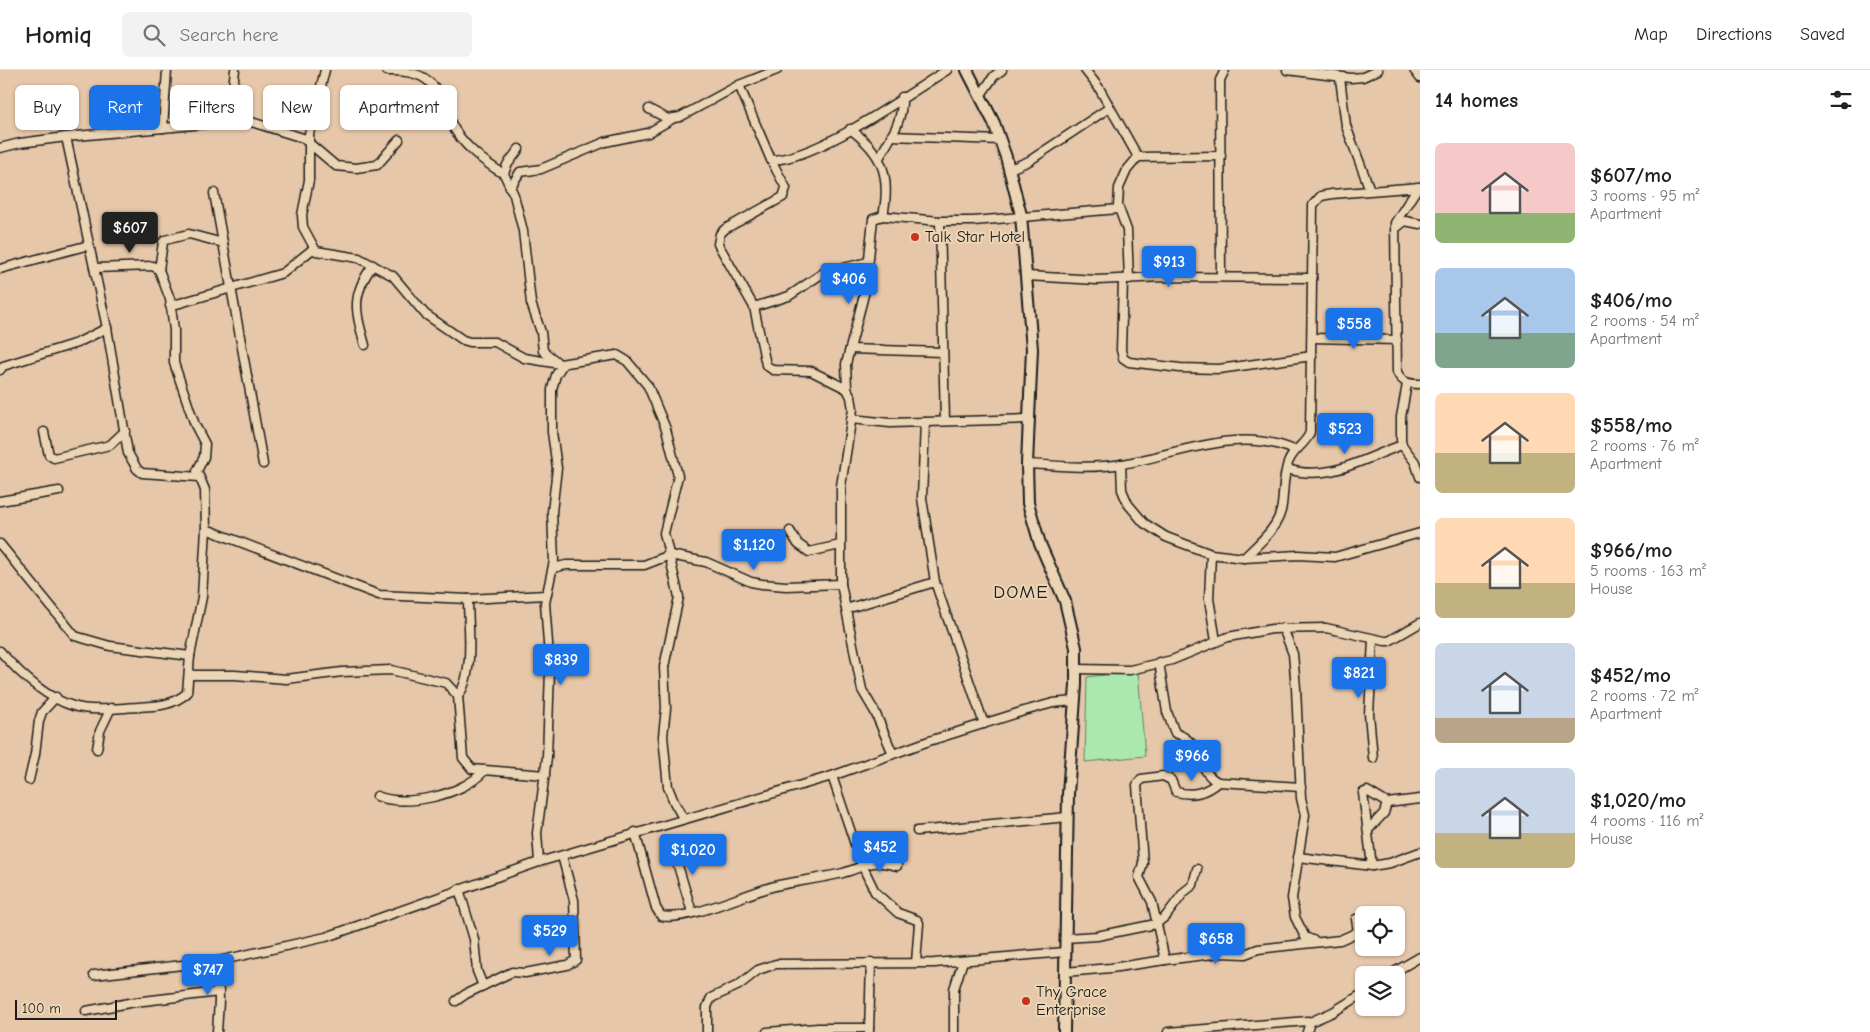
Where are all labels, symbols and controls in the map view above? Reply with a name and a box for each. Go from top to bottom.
search box [122,12,472,57]
text: Homiq [25,21,92,49]
icon: search [140,21,168,49]
text: Search here [180,24,279,46]
text: Map [1634,24,1668,45]
text: Directions [1696,24,1772,45]
text: Saved [1800,24,1845,45]
chip: Buy [15,85,79,130]
chip: Rent [89,85,160,130]
chip: Filters [170,85,253,130]
chip: New [263,85,330,130]
chip: Apartment [340,85,457,130]
icon: filters [1827,86,1855,114]
text: 14 homes [1435,88,1518,112]
icon: home [1475,163,1535,223]
text: $607/mo [1590,163,1672,187]
text: 3 rooms · 95 m² [1590,187,1700,205]
text: Apartment [1590,205,1662,223]
pin: $607 [100,212,160,254]
text: $607 [113,219,147,237]
place label: Talk Star Hotel [925,228,1025,246]
marker: Talk Star Hotel [909,231,921,243]
pin: $913 [1139,246,1199,288]
text: $913 [1153,253,1185,271]
pin: $406 [819,262,879,305]
text: $406 [832,270,866,288]
icon: home [1475,288,1535,348]
text: $406/mo [1590,288,1672,312]
pin: $558 [1324,308,1384,350]
text: 2 rooms · 54 m² [1590,312,1699,330]
text: $558 [1337,315,1371,333]
text: Apartment [1590,330,1662,348]
pin: $523 [1315,412,1375,455]
icon: home [1475,413,1535,473]
text: $558/mo [1590,413,1672,437]
text: $523 [1328,420,1362,438]
text: 2 rooms · 76 m² [1590,437,1699,455]
text: Apartment [1590,455,1662,473]
pin: $1,120 [713,528,795,571]
text: $1,120 [733,536,775,554]
icon: home [1475,538,1535,598]
text: $966/mo [1590,538,1672,562]
text: 5 rooms · 163 m² [1590,562,1706,580]
text: House [1590,580,1633,598]
district label: DOME [993,581,1049,603]
pin: $839 [531,644,591,686]
text: $839 [544,651,578,669]
pin: $821 [1329,656,1389,699]
icon: home [1475,663,1535,723]
text: $452/mo [1590,663,1671,687]
text: $821 [1343,664,1375,682]
text: 2 rooms · 72 m² [1590,687,1699,705]
text: Apartment [1590,705,1662,723]
pin: $966 [1162,740,1222,782]
text: $966 [1175,747,1209,765]
icon: home [1475,788,1535,848]
text: $1,020/mo [1590,788,1686,812]
text: 4 rooms · 116 m² [1590,812,1703,830]
pin: $452 [850,830,910,873]
text: House [1590,830,1633,848]
pin: $1,020 [652,834,734,876]
text: $452 [863,838,897,856]
text: $1,020 [670,841,716,859]
map controls [1355,906,1405,1016]
button: locate [1355,906,1405,956]
pin: $529 [520,914,580,957]
text: $529 [533,922,567,940]
pin: $658 [1186,922,1246,965]
text: $658 [1199,930,1233,948]
pin: $747 [178,954,238,996]
text: $747 [193,961,223,979]
button: layers [1355,966,1405,1016]
place label: Thy Grace Enterprise [1036,983,1107,1019]
marker: Thy Grace Enterprise [1020,995,1032,1007]
scale bar [15,997,118,1020]
text: 100 m [22,1000,61,1017]

